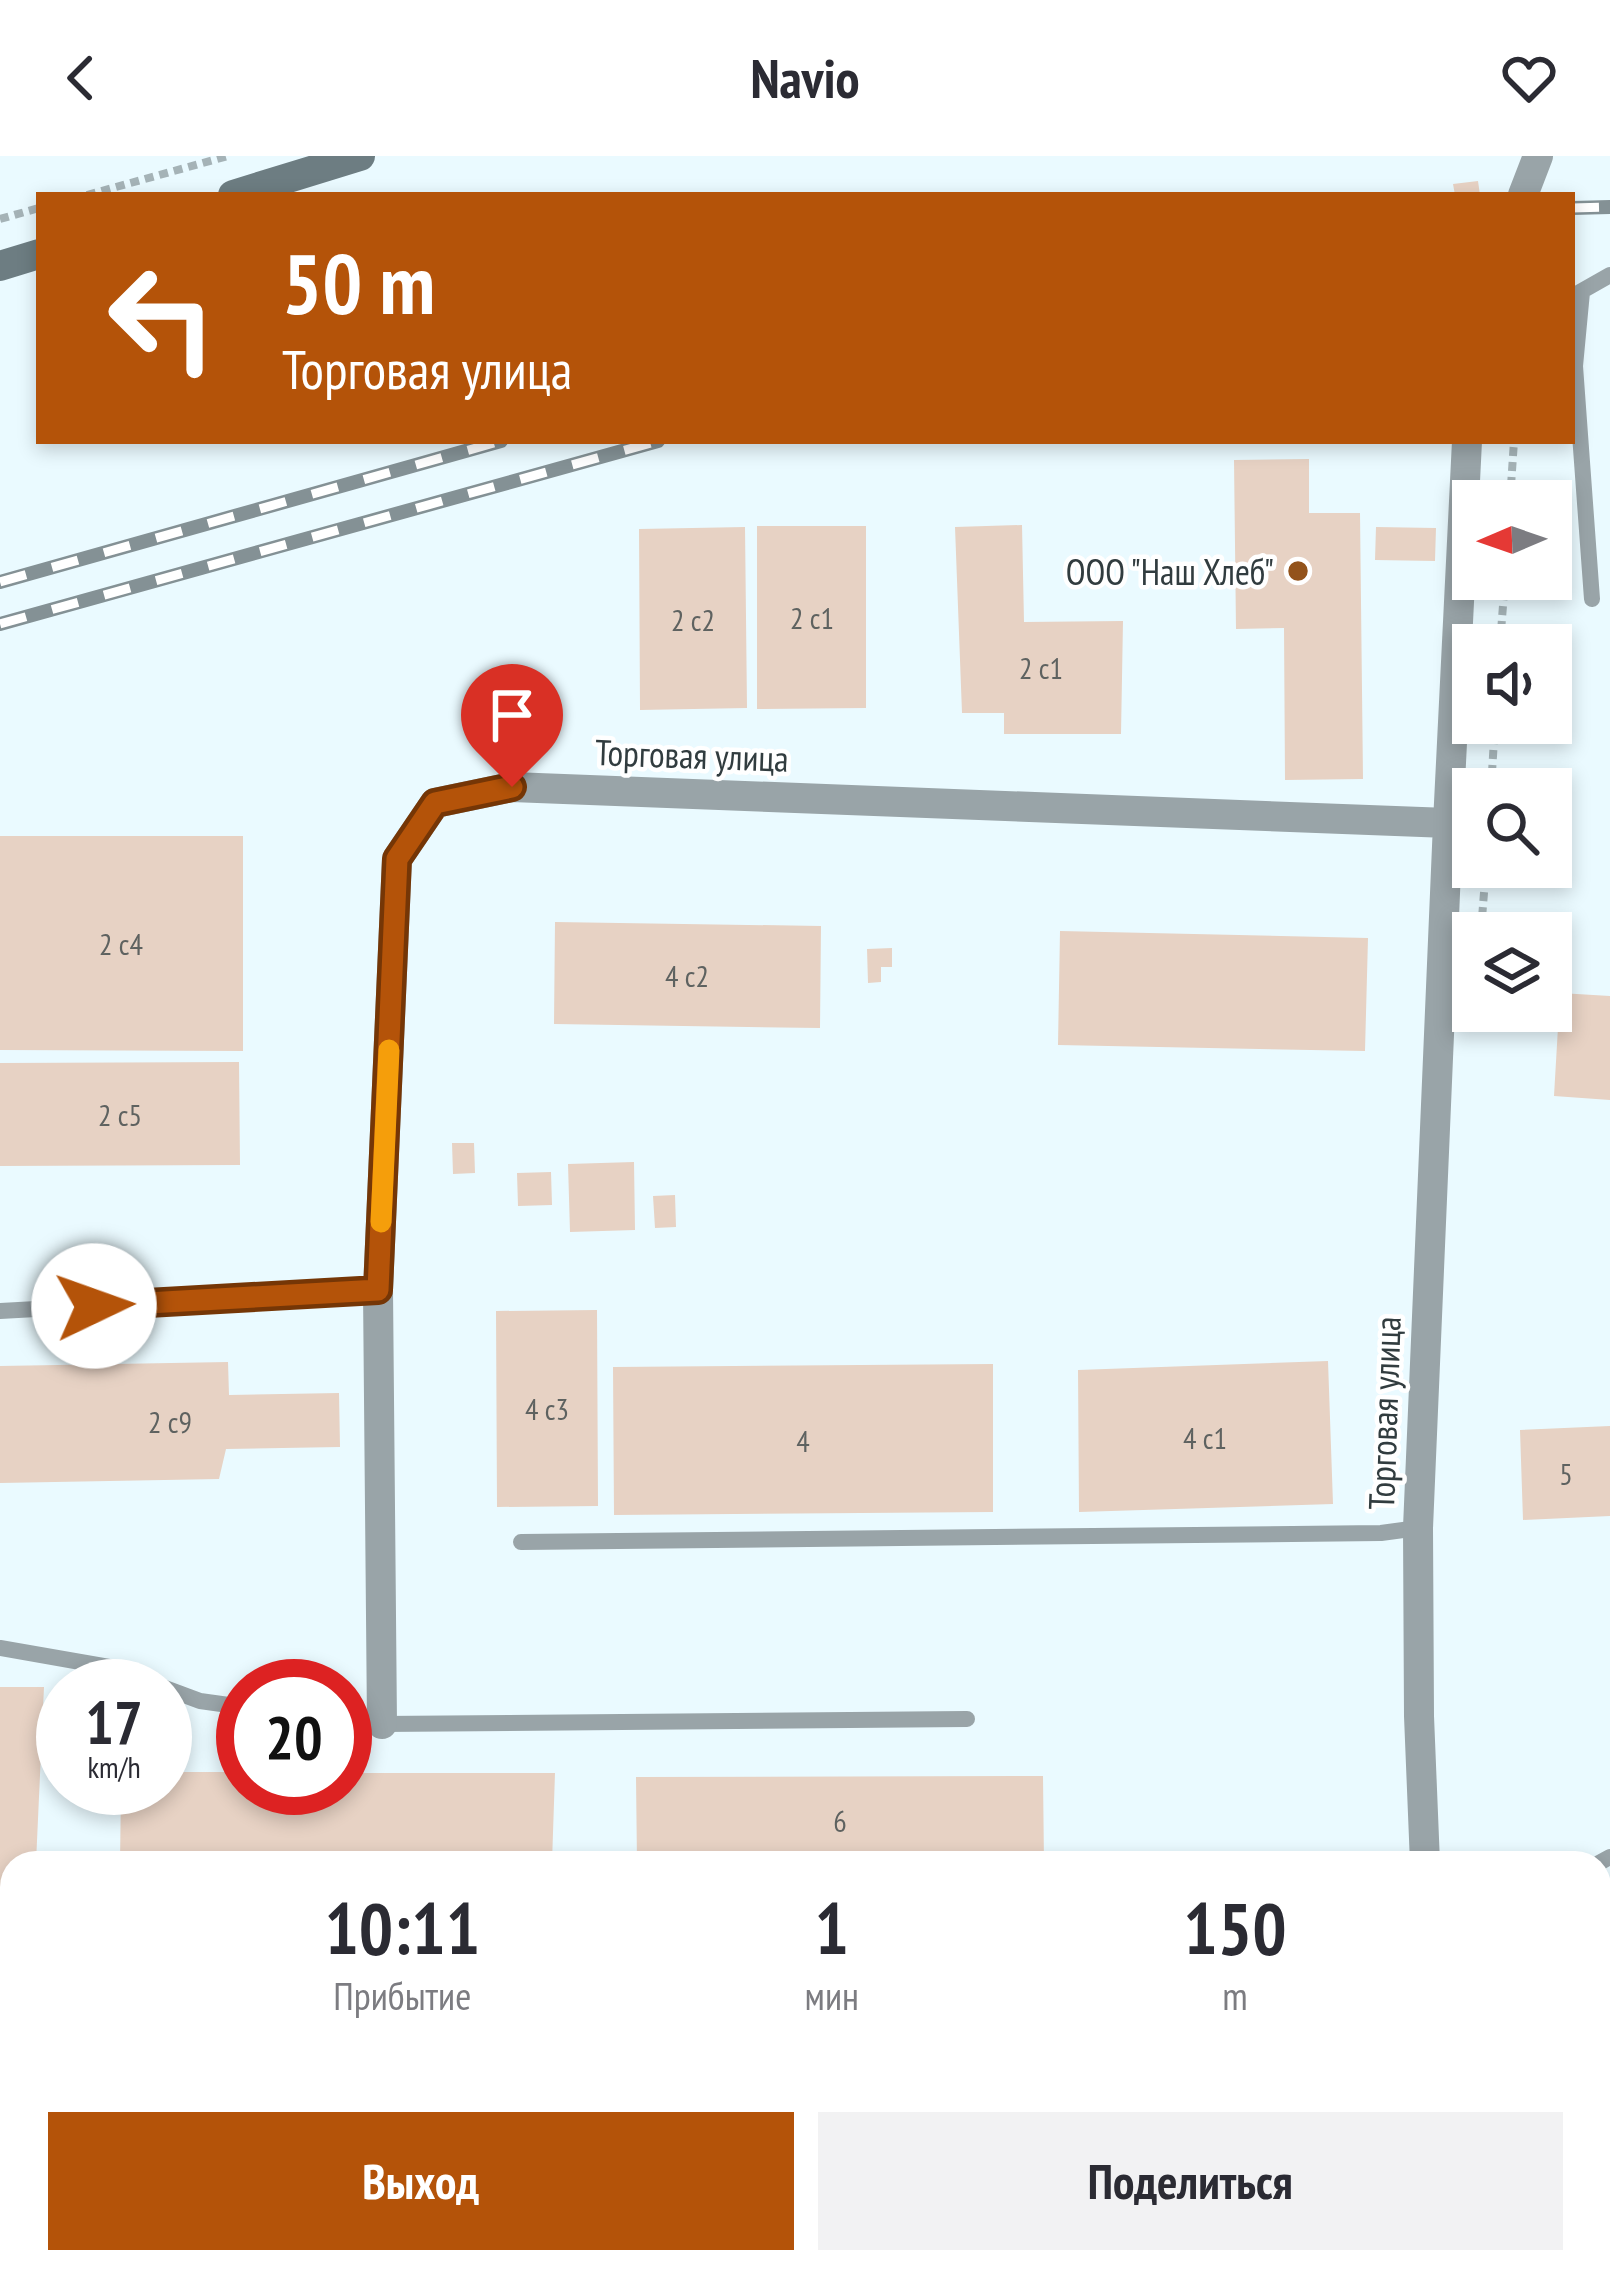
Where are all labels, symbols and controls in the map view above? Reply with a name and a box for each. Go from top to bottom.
text: Navio [750,43,860,113]
icon: back [48,45,114,111]
icon: heart [1496,45,1562,111]
text: 50 m [282,228,435,337]
icon: left [84,240,240,396]
text: Торговая улица [282,334,572,404]
north arrow [1452,480,1572,600]
map controls [1452,480,1572,1032]
place label: ООО "Наш Хлеб" [1066,548,1274,595]
marker: ООО "Наш Хлеб" [1285,558,1311,584]
house number: 2 с1 [790,598,834,637]
house number: 2 с2 [671,600,715,639]
button: sound [1452,624,1572,744]
house number: 2 с1 [1019,648,1063,687]
pin [461,664,563,787]
icon: arrive [479,682,545,748]
street label: Торговая улица [594,728,790,782]
button: search [1452,768,1572,888]
button: layers [1452,912,1572,1032]
house number: 2 с4 [99,924,143,963]
house number: 4 с2 [665,956,709,995]
house number: 2 с5 [98,1095,142,1134]
position arrow [31,1243,157,1369]
street label: Торговая улица [1357,1315,1411,1511]
house number: 4 с3 [525,1389,569,1428]
house number: 2 с9 [148,1402,192,1441]
house number: 4 с1 [1183,1418,1227,1457]
house number: 4 [796,1421,810,1460]
house number: 5 [1559,1454,1573,1493]
speed limit sign: 20 [216,1659,372,1815]
text: 17 [85,1683,143,1761]
text: km/h [87,1747,141,1786]
house number: 6 [833,1801,847,1840]
text: 10:11 [324,1881,480,1974]
text: 1 [815,1881,849,1974]
text: 150 [1183,1881,1287,1974]
text: Прибытие [333,1970,471,2021]
text: мин [805,1970,859,2021]
text: m [1222,1970,1248,2021]
button: Выход [48,2112,794,2250]
button: Поделиться [818,2112,1563,2250]

